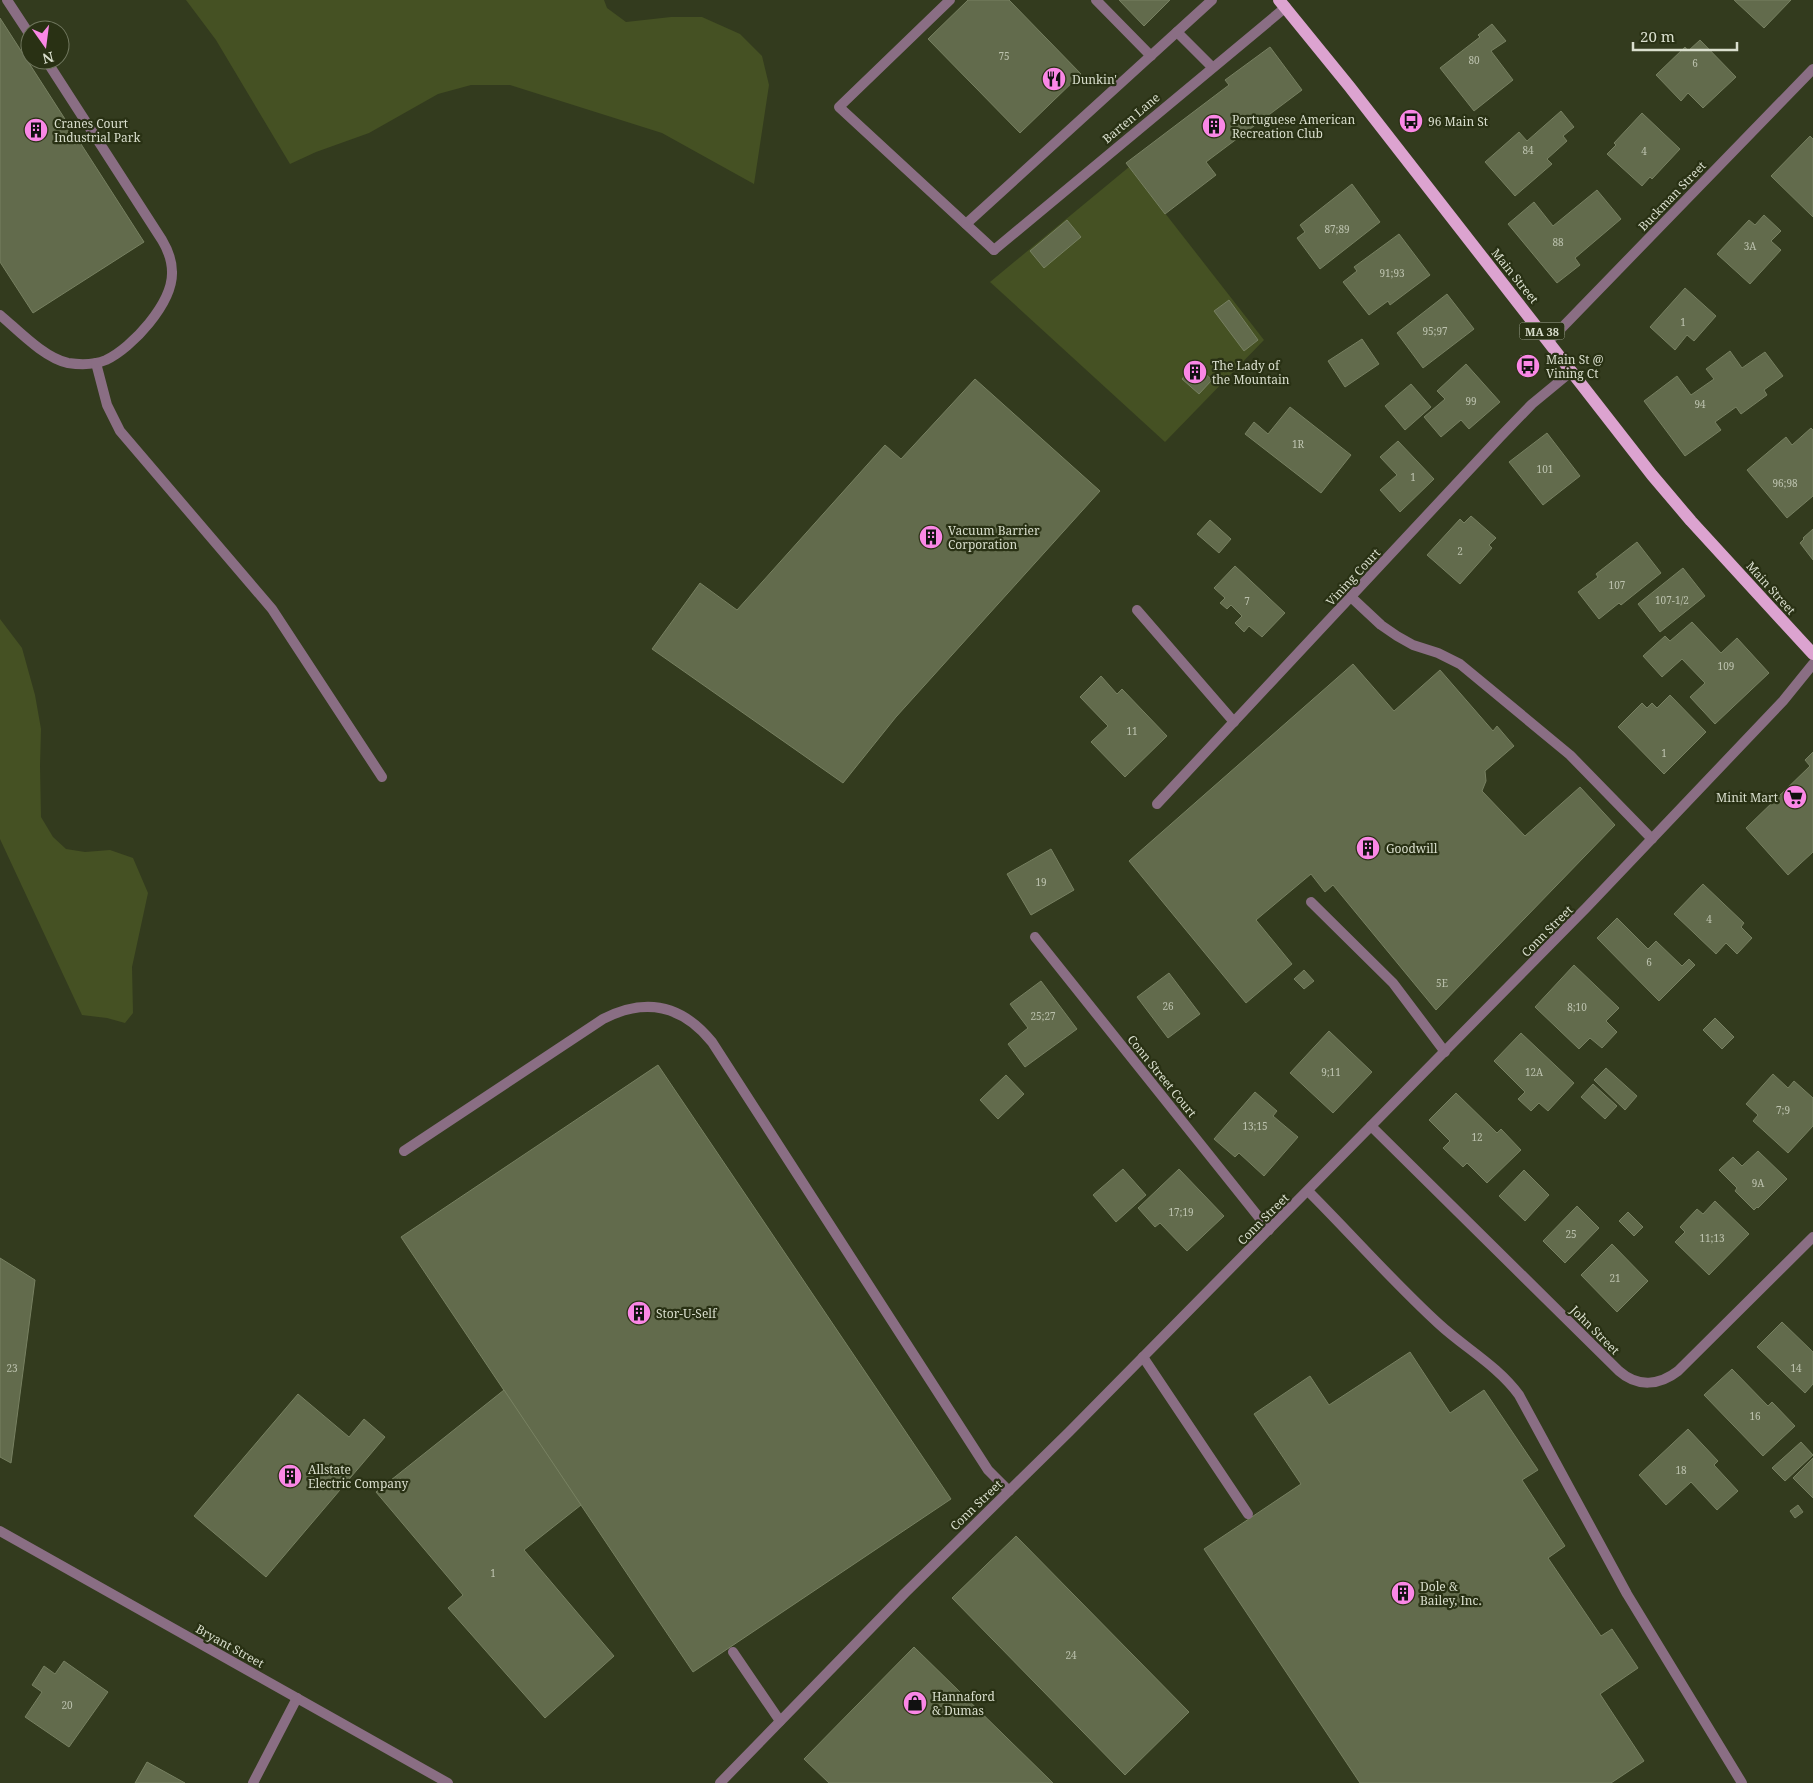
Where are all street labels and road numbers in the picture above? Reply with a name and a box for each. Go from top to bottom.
street label: Barten Lane [1099,89,1163,147]
street label: Buckman Street [1634,157,1710,235]
street label: Main Street [1488,245,1542,307]
road number: MA 38 [1520,322,1564,340]
street label: Vining Court [1322,545,1384,609]
street label: Main Street [1743,558,1799,618]
street label: Conn Street [1518,902,1576,960]
street label: Conn Street Court [1124,1031,1200,1121]
street label: Conn Street [1234,1190,1292,1248]
street label: John Street [1566,1301,1623,1358]
street label: Conn Street [946,1476,1006,1534]
street label: Bryant Street [193,1620,267,1672]

